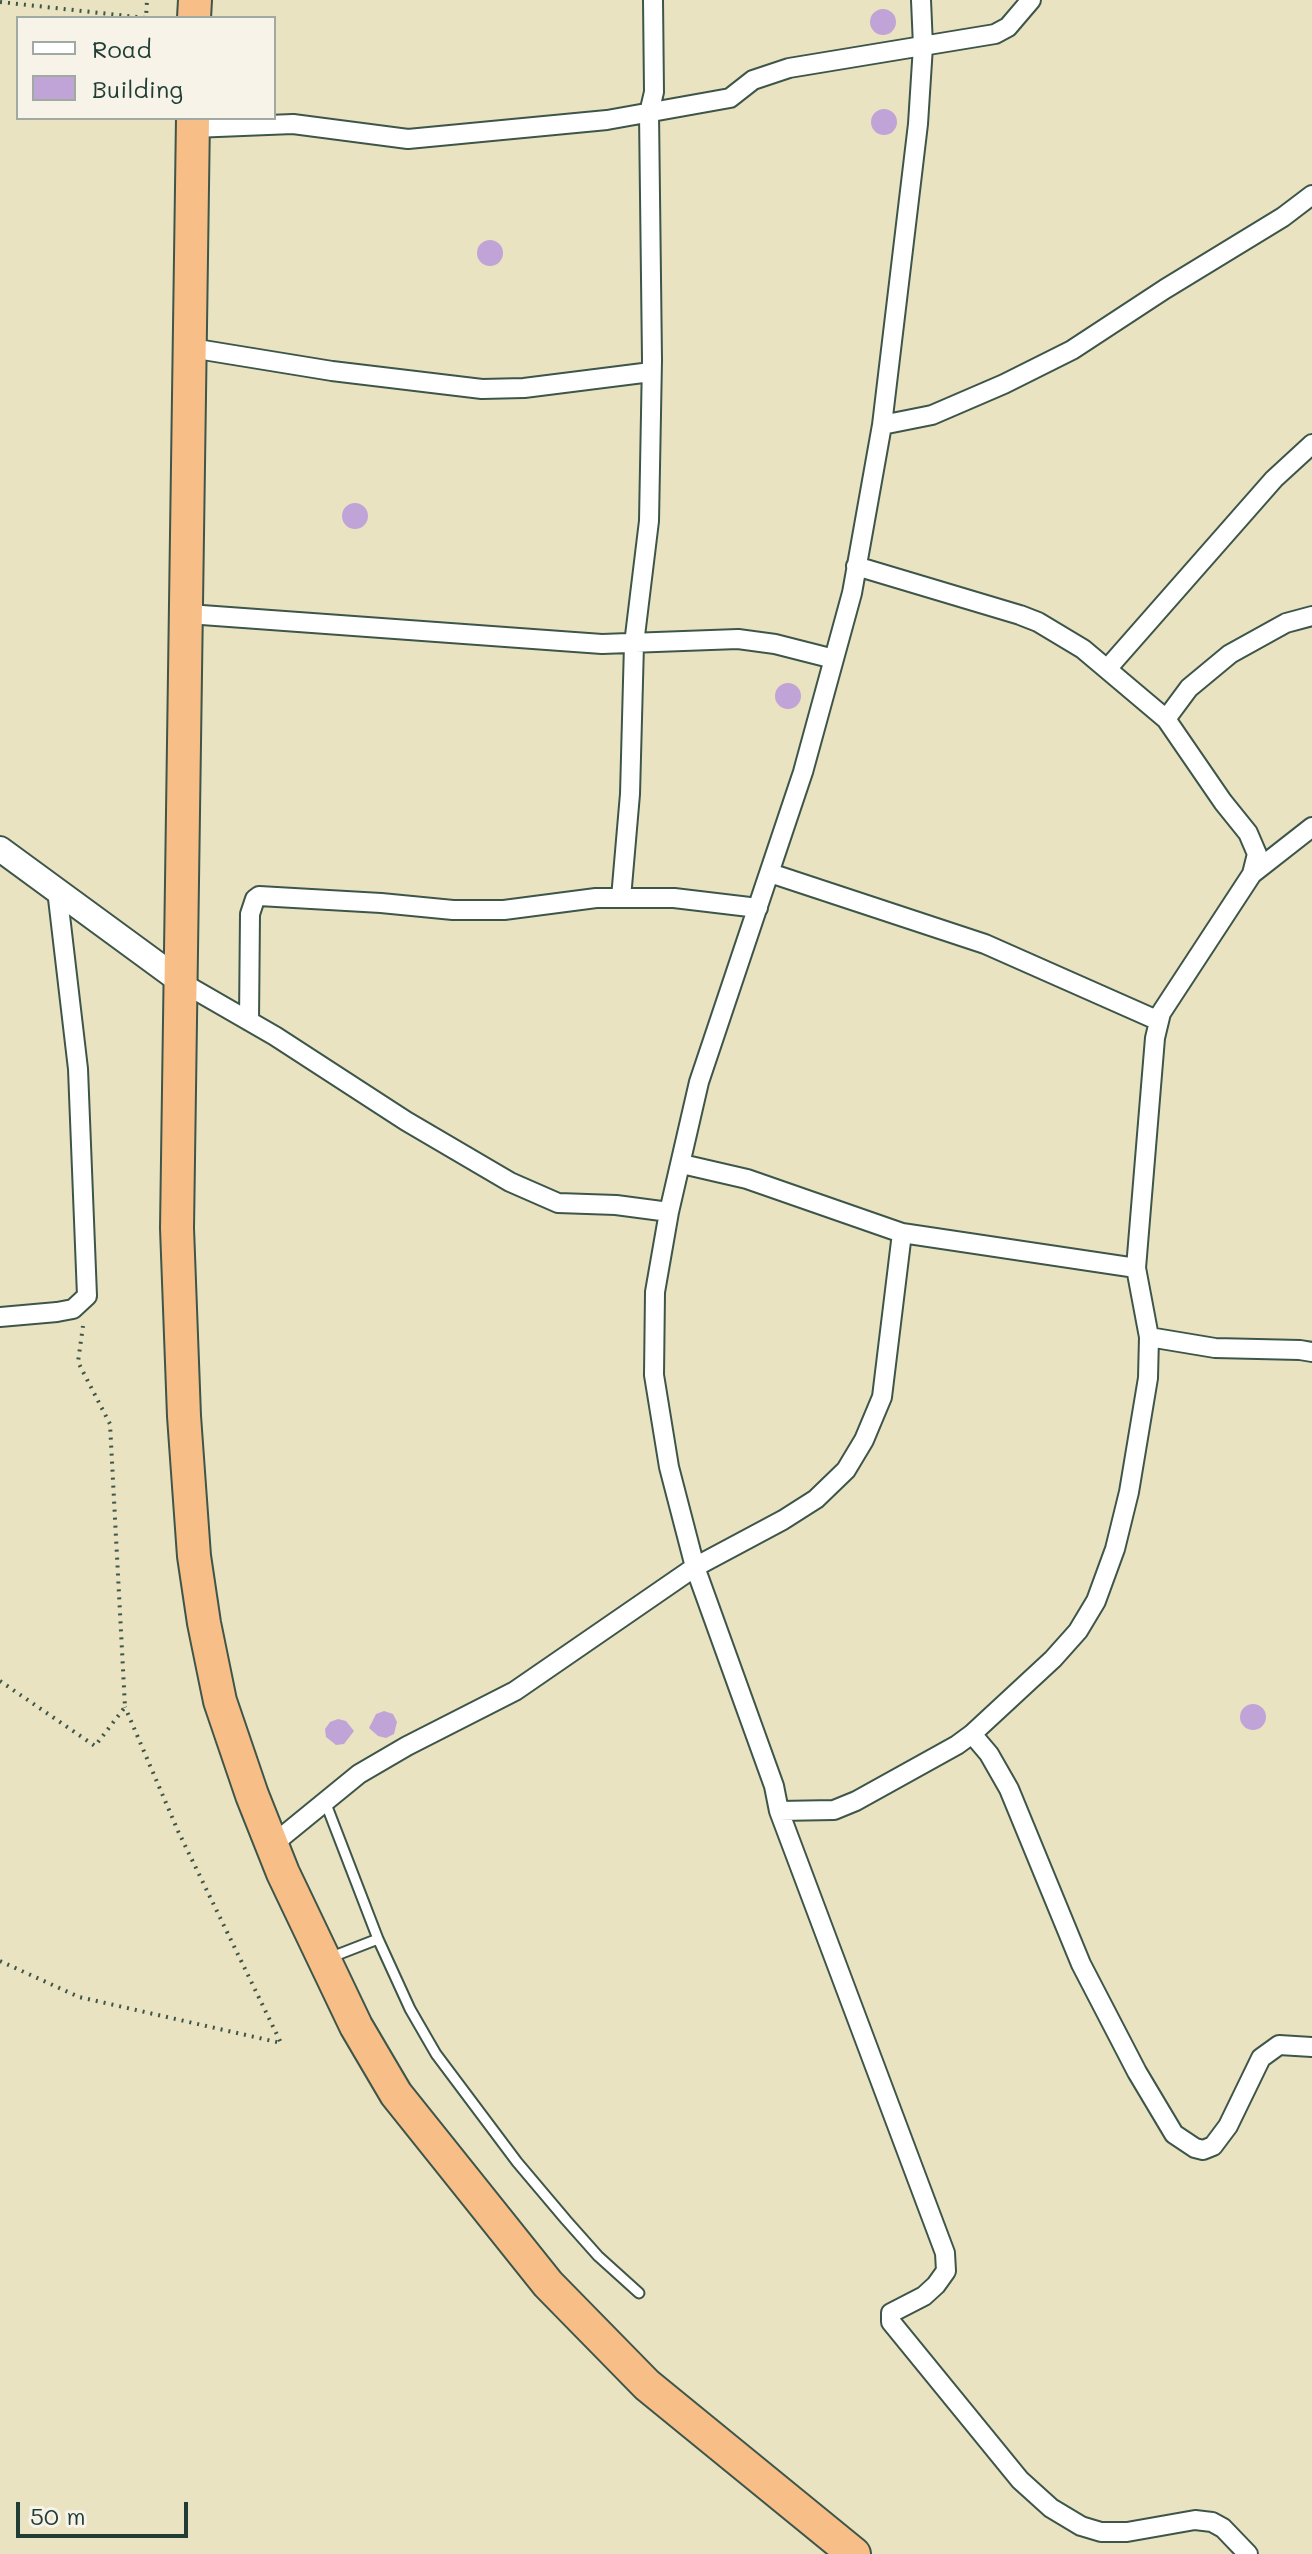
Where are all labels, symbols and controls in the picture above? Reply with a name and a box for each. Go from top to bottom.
legend [16,16,276,120]
text: Road [92,33,152,64]
text: Building [92,73,183,104]
scale bar [20,2486,192,2536]
text: 50 m [30,2500,86,2531]

